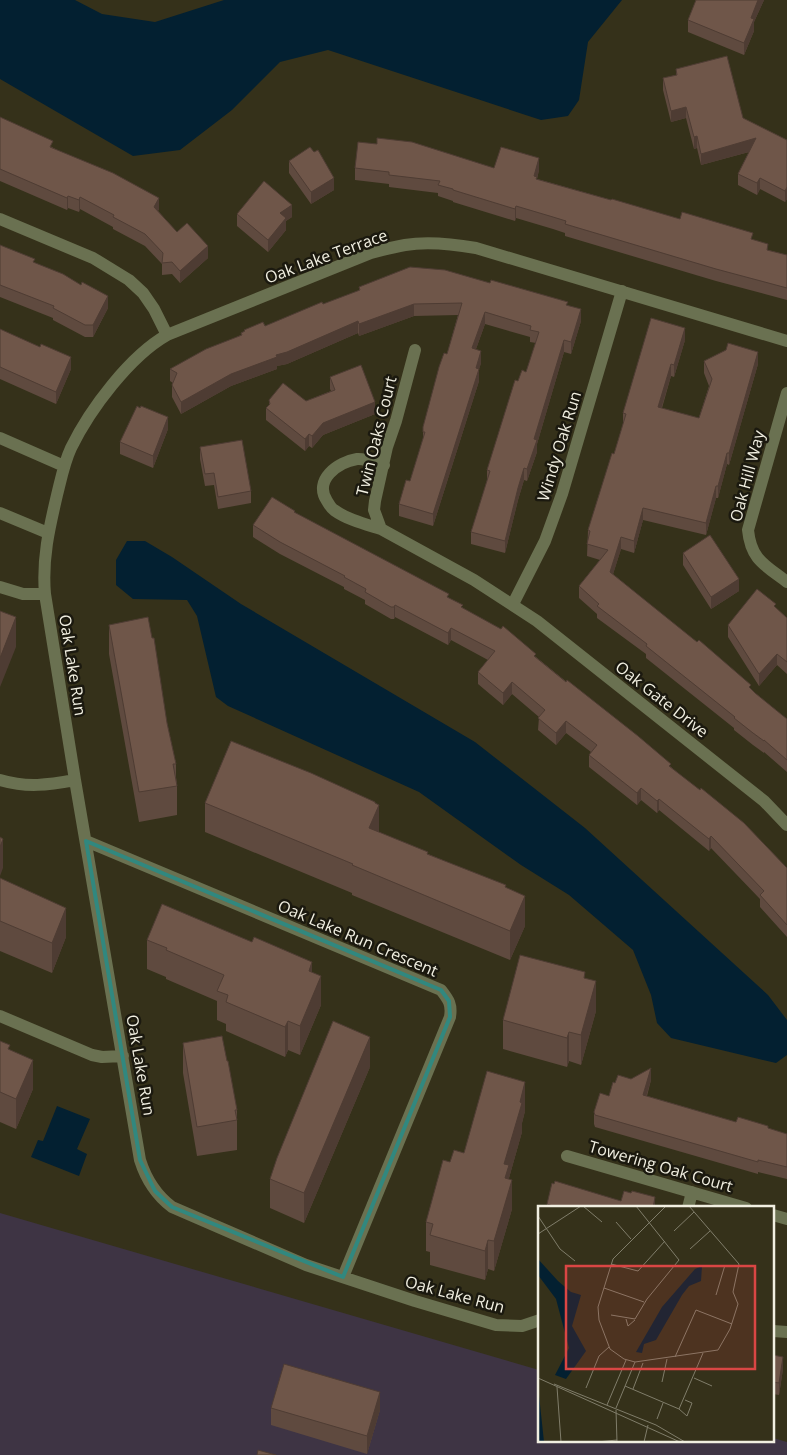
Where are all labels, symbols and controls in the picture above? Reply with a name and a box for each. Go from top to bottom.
street label: Oak Lake Terrace [262,224,390,288]
street label: Twin Oaks Court [351,374,402,498]
street label: Windy Oak Run [532,388,586,504]
street label: Oak Hill Way [724,427,770,524]
street label: Oak Lake Run [54,613,92,717]
street label: Oak Gate Drive [611,656,713,742]
street label: Oak Lake Run Crescent [275,894,442,982]
street label: Oak Lake Run [121,1013,161,1117]
street label: Towering Oak Court [586,1135,736,1197]
inset map [538,1206,774,1442]
street label: Oak Lake Run [403,1270,507,1318]

